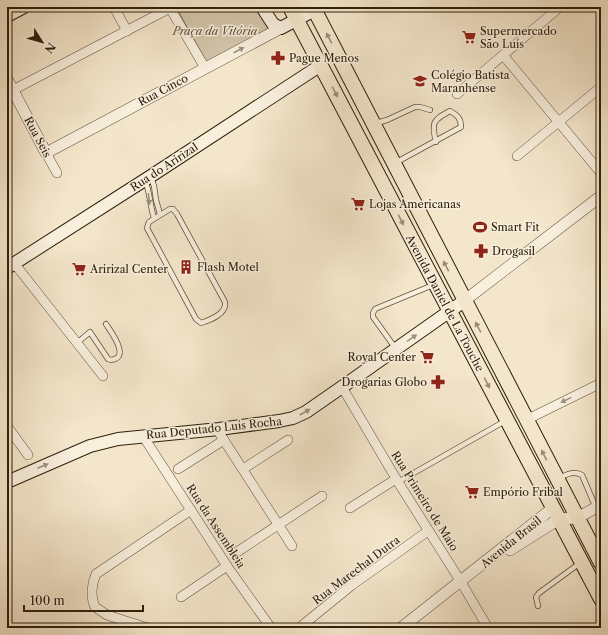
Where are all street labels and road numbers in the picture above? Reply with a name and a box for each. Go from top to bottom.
street label: Rua Cinco [136,71,191,109]
street label: Rua Seis [21,114,55,160]
street label: Rua do Aririzal [127,139,201,194]
street label: Avenida Daniel de La Touche [402,231,487,374]
street label: Rua Deputado Luís Rocha [145,414,283,442]
street label: Rua Primeiro de Maio [389,448,462,554]
street label: Rua da Assembleia [184,481,249,571]
street label: Avenida Brasil [477,513,545,571]
street label: Rua Marechal Dutra [310,533,403,607]

